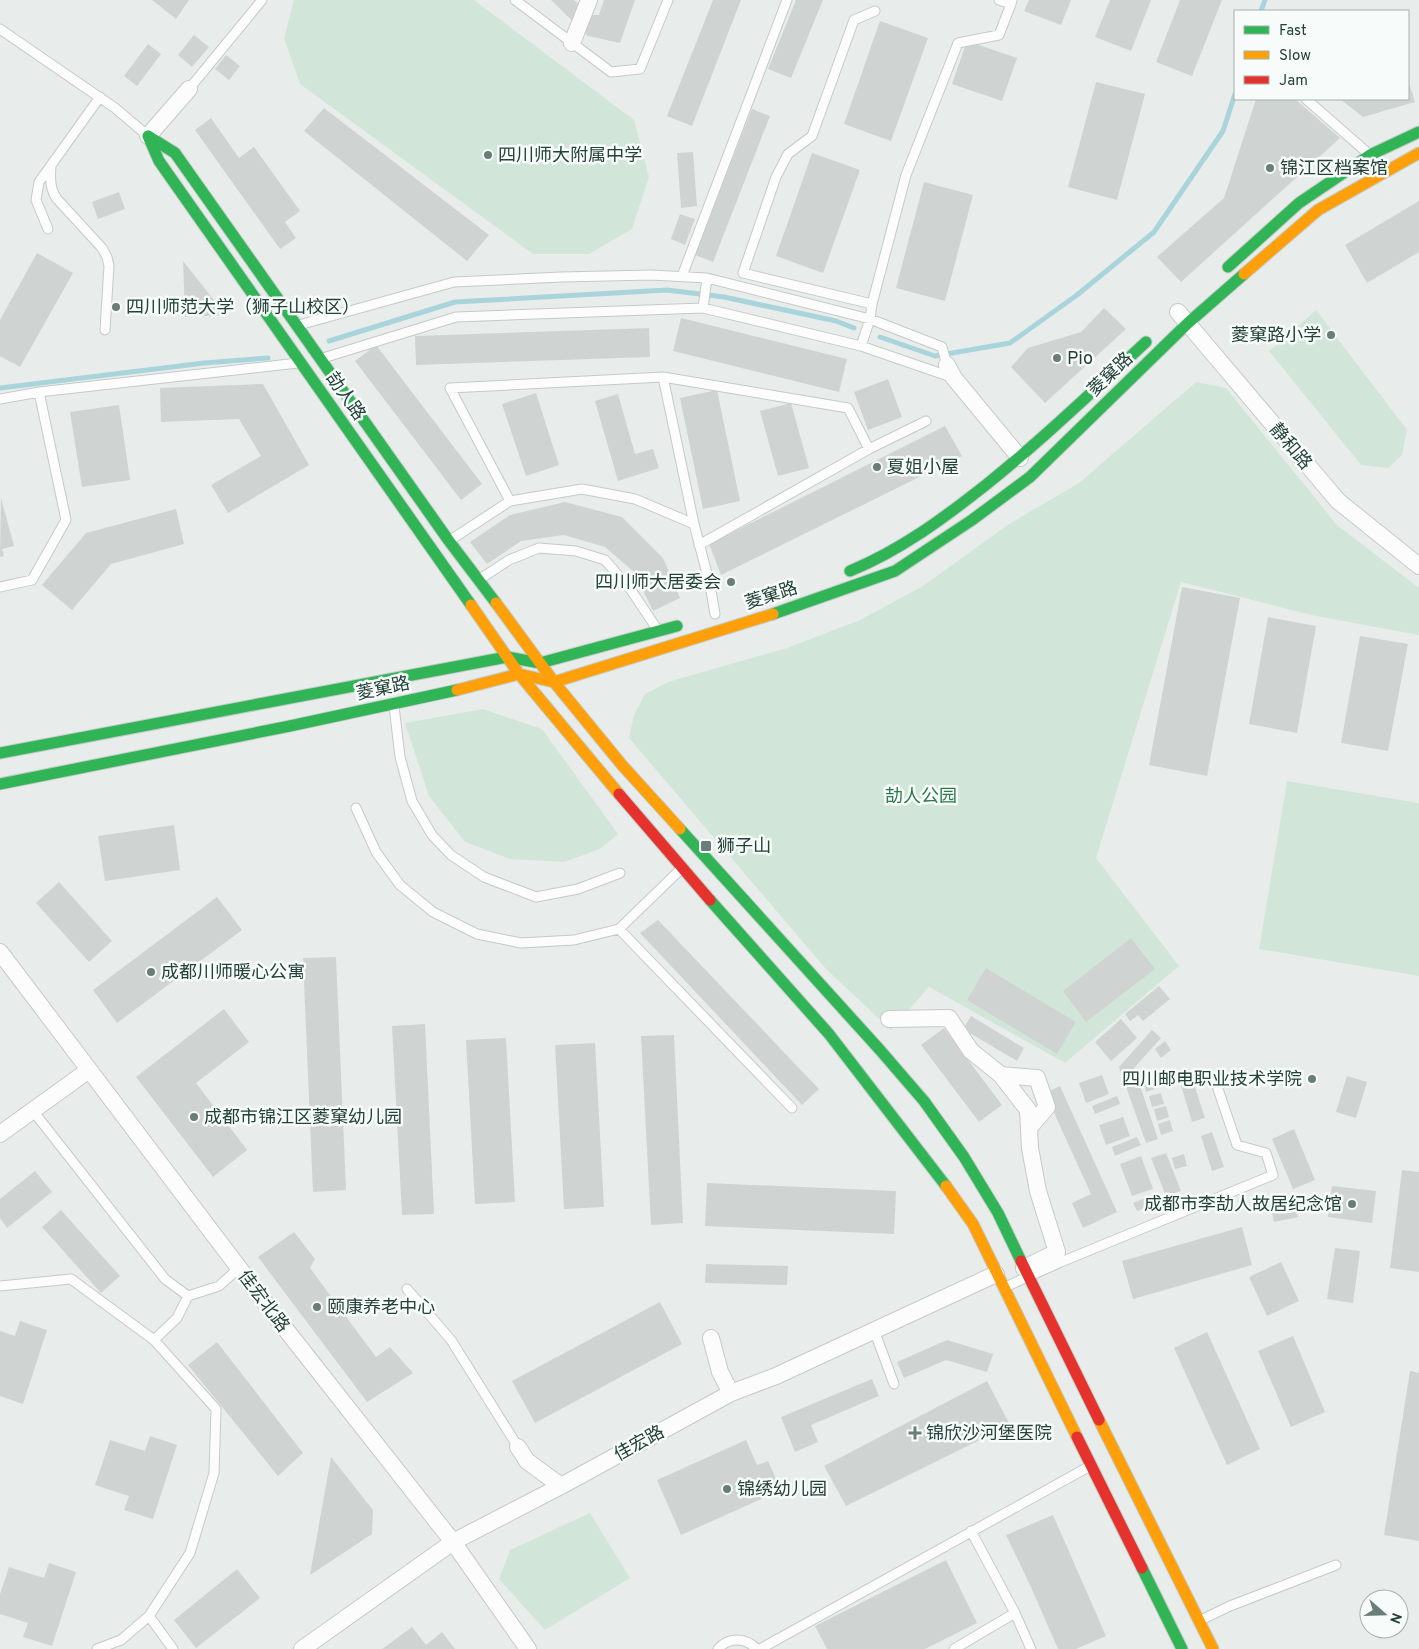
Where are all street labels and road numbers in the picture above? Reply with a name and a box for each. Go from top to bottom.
street label: 菱窠路 [1084,348,1138,402]
street label: 劼人路 [320,368,370,426]
street label: 静和路 [1264,419,1316,475]
street label: 菱窠路 [742,577,801,616]
street label: 菱窠路 [355,673,412,706]
street label: 佳宏北路 [232,1266,294,1338]
street label: 佳宏路 [611,1421,669,1467]

